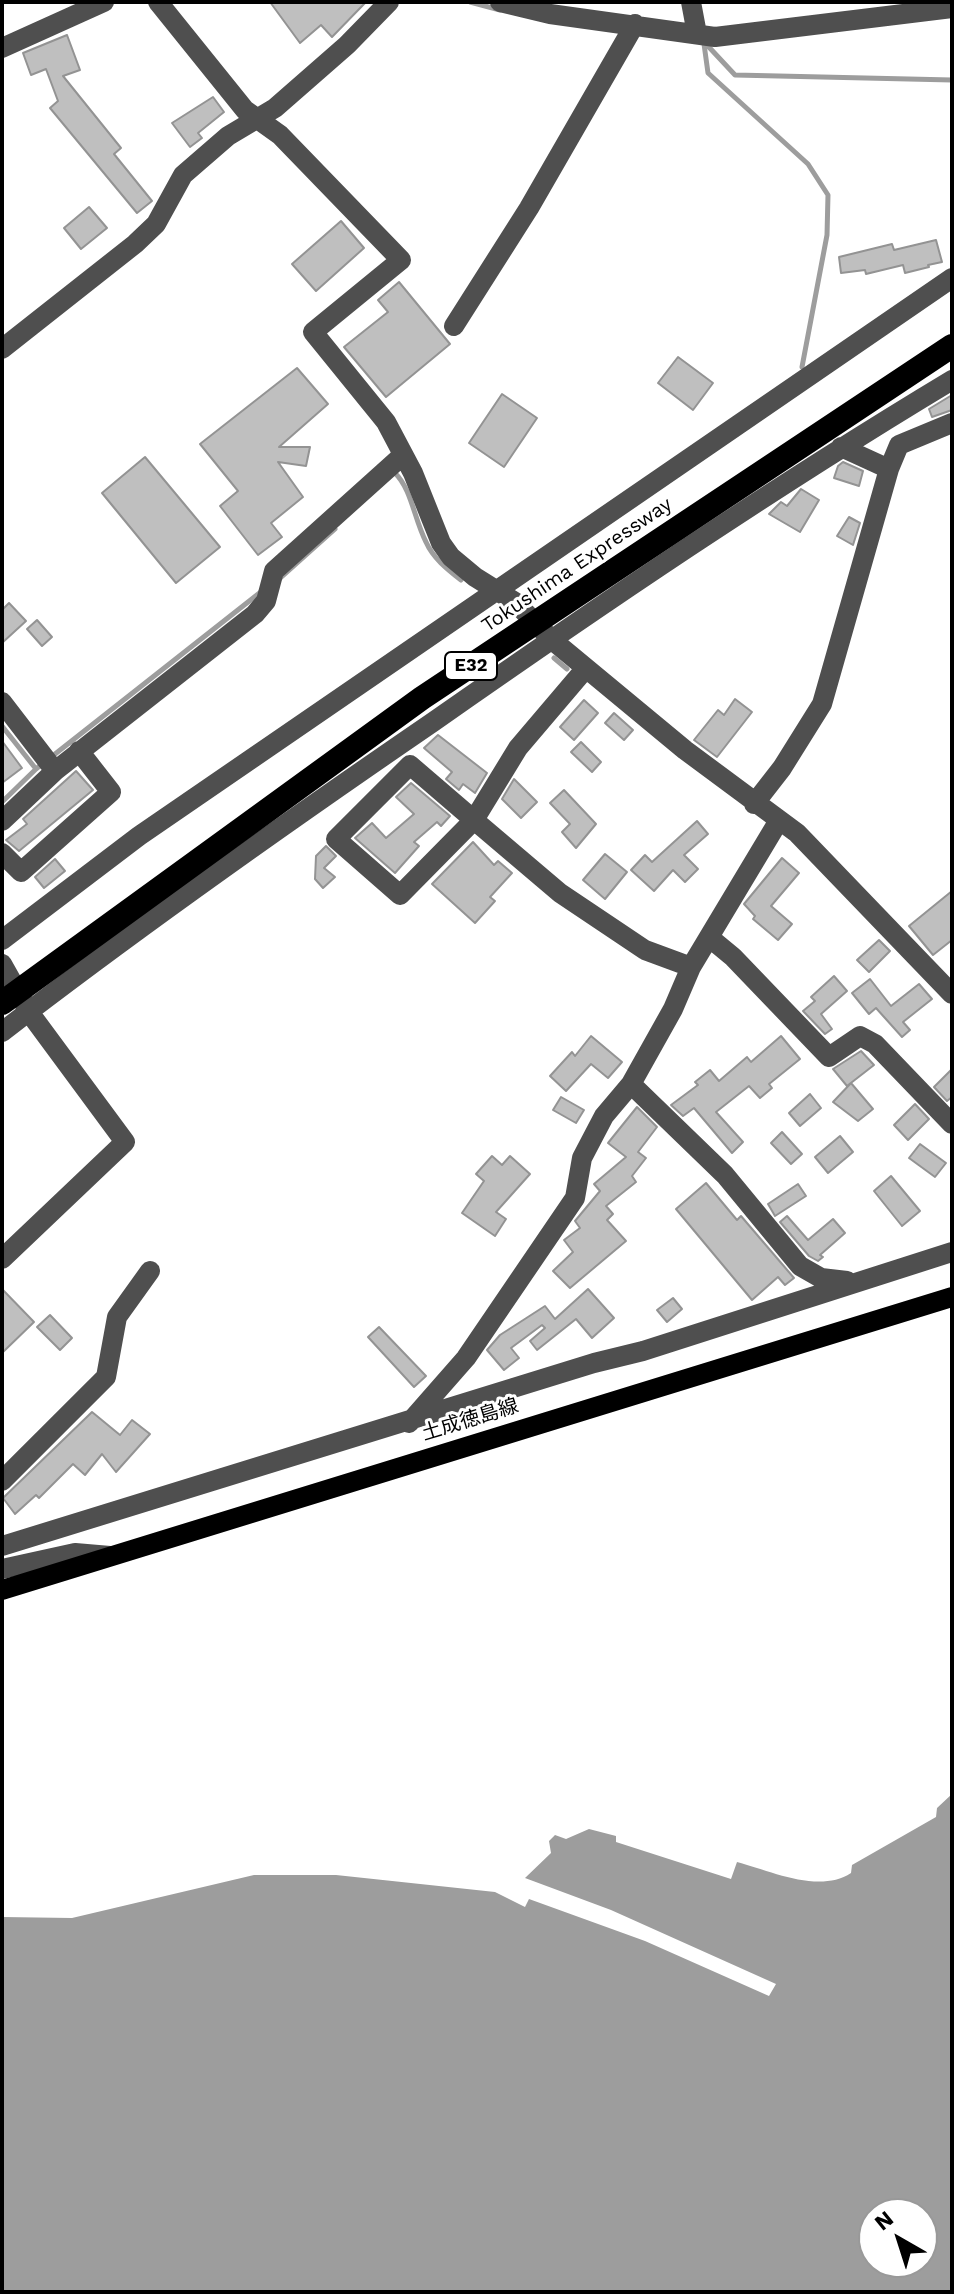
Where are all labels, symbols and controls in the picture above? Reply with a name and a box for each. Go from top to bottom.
street label: Tokushima Expressway [477,492,677,638]
road number: E32 [445,652,497,680]
street label: 土成徳島線 [419,1394,521,1446]
north arrow [858,2198,938,2278]
text: N [870,2206,898,2235]

